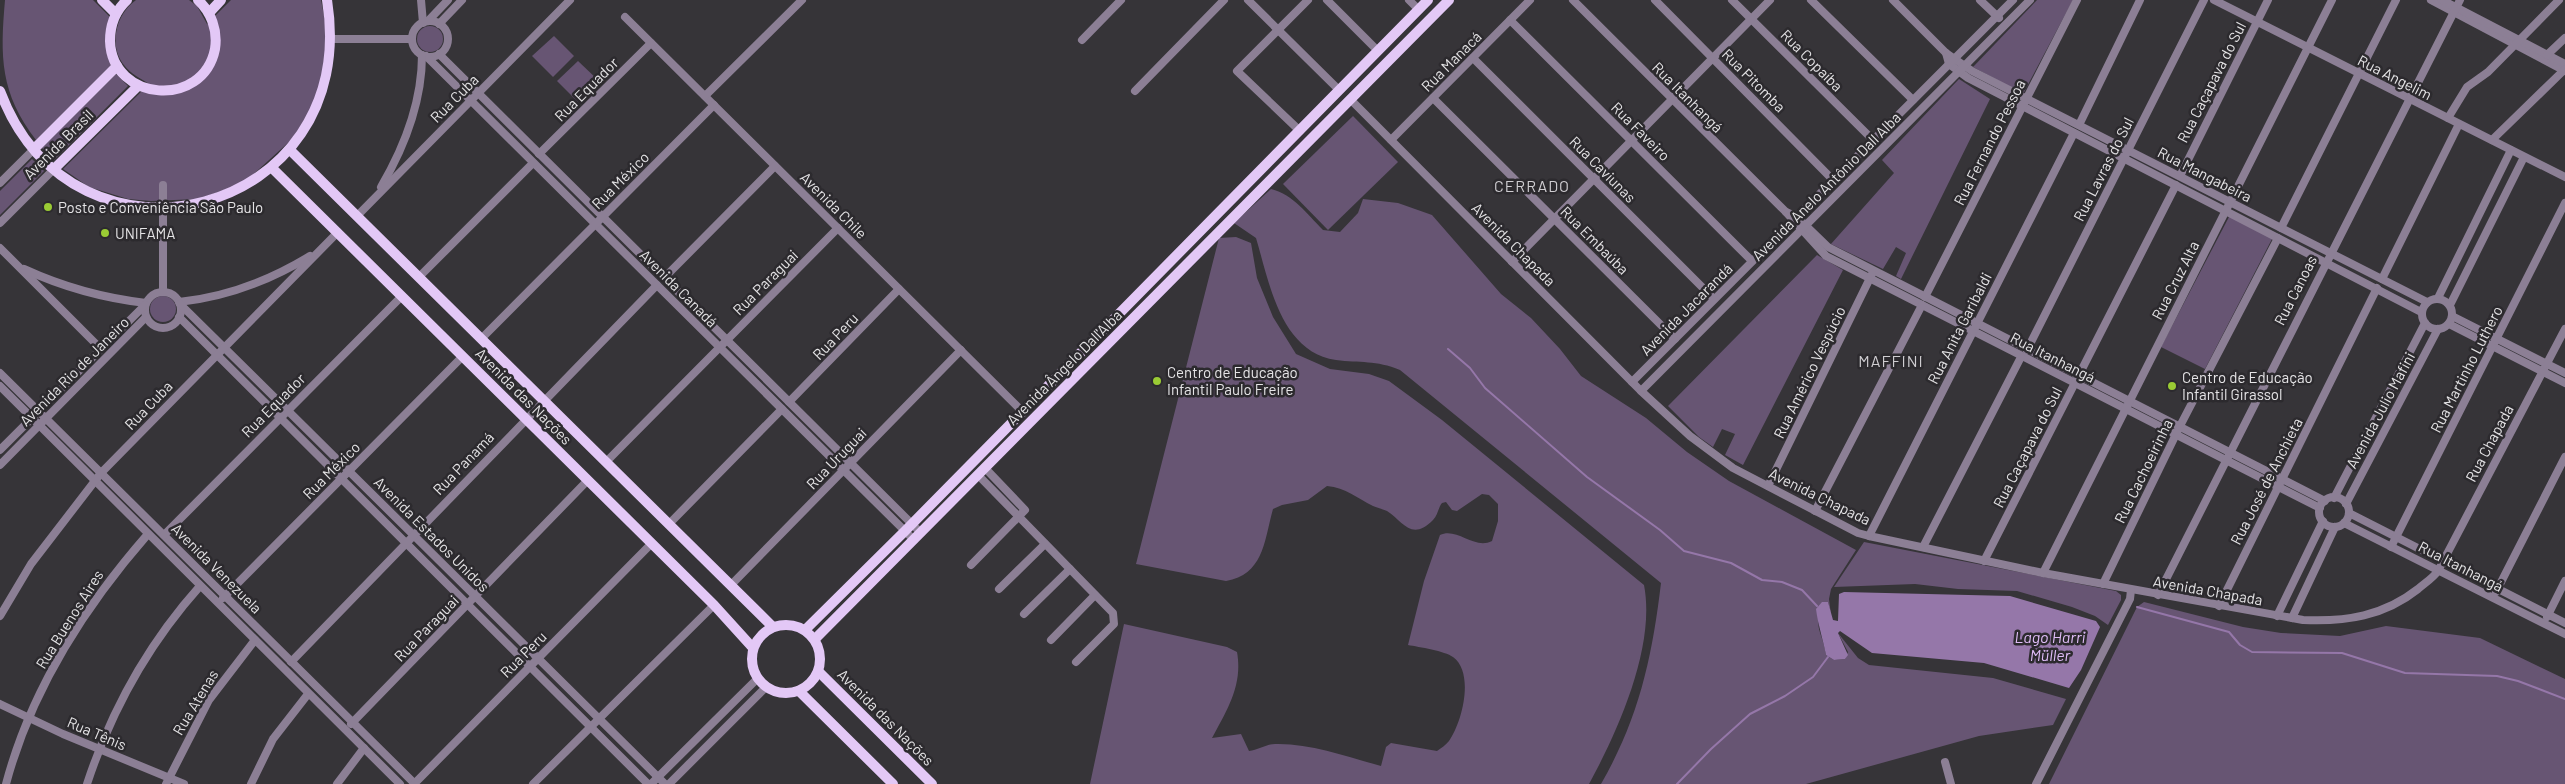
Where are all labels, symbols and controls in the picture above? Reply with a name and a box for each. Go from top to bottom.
street label: Rua Caçapava do Sul [2173,19,2249,145]
street label: Rua Copaíba [1777,25,1847,95]
street label: Rua Manacá [1417,27,1485,95]
street label: Rua Pitomba [1719,45,1789,115]
street label: Rua Angelim [2355,51,2435,103]
street label: Rua Equador [550,53,622,125]
street label: Rua Itanhangá [1649,58,1727,136]
street label: Rua Cuba [426,70,482,126]
street label: Rua Fernando Pessoa [1949,76,2029,208]
street label: Rua Faveiro [1608,98,1674,164]
street label: Avenida Brasil [19,105,97,183]
street label: Avenida Anelo Antônio Dall Alba [1748,108,1904,264]
street label: Rua Lavras do Sul [2069,114,2137,224]
street label: Rua Caviunas [1566,132,1640,206]
street label: Rua Mangabeira [2155,143,2255,205]
street label: Rua México [588,148,652,212]
street label: Avenida Chile [797,168,871,242]
district label: CERRADO [1494,176,1570,195]
place label: Posto e Conveniência São Paulo [58,198,263,216]
street label: Avenida Chapada [1468,198,1560,290]
marker: Posto e Conveniência São Paulo [42,201,54,213]
street label: Rua Embaúba [1557,202,1633,278]
place label: UNIFAMA [115,224,175,242]
marker: UNIFAMA [99,227,111,239]
street label: Rua Cruz Alta [2147,238,2203,322]
street label: Avenida Canadá [636,245,722,331]
street label: Rua Paraguai [729,246,801,318]
street label: Rua Canoas [2270,252,2320,328]
street label: Avenida Jacarandá [1636,259,1736,359]
street label: Rua Anita Garibaldi [1923,269,1995,387]
street label: Rua Américo Vespúcio [1769,303,1849,441]
street label: Rua Martinho Luthero [2426,303,2506,435]
street label: Avenida Ângelo Dall'Alba [1003,306,1125,428]
street label: Rua Peru [808,309,862,363]
street label: Avenida Rio de Janeiro [16,313,132,429]
street label: Rua Itanhangá [2008,328,2098,386]
street label: Avenida das Nações [472,344,576,448]
street label: Avenida Julio Mafini [2342,349,2418,471]
district label: MAFFINI [1858,351,1924,370]
place label: Centro de Educação Infantil Paulo Freire [1167,363,1298,398]
place label: Centro de Educação Infantil Girassol [2182,368,2313,403]
street label: Rua Equador [237,369,309,441]
marker: Centro de Educação Infantil Paulo Freire [1151,375,1163,387]
street label: Rua Cuba [120,377,176,433]
marker: Centro de Educação Infantil Girassol [2166,380,2178,392]
street label: Rua Caçapava do Sul [1989,384,2065,510]
street label: Rua Chapada [2461,401,2517,485]
street label: Rua José de Anchieta [2226,415,2306,547]
street label: Rua Cachoeirinha [2110,416,2176,526]
street label: Rua Uruguai [802,423,870,493]
street label: Rua Panamá [429,428,497,498]
street label: Rua México [299,438,363,502]
street label: Avenida Chapada [1766,464,1874,528]
street label: Avenida Estados Unidos [371,473,493,595]
street label: Avenida Venezuela [168,519,266,617]
street label: Rua Itanhangá [2416,537,2506,595]
street label: Rua Buenos Aires [31,566,107,672]
street label: Avenida Chapada [2152,572,2264,608]
street label: Rua Paraguai [390,591,462,665]
street label: Rua Peru [496,627,550,681]
water label: Lago Harri Müller [2014,627,2086,664]
street label: Avenida das Nações [834,665,938,769]
street label: Rua Atenas [168,666,222,738]
street label: Rua Tênis [65,713,129,753]

